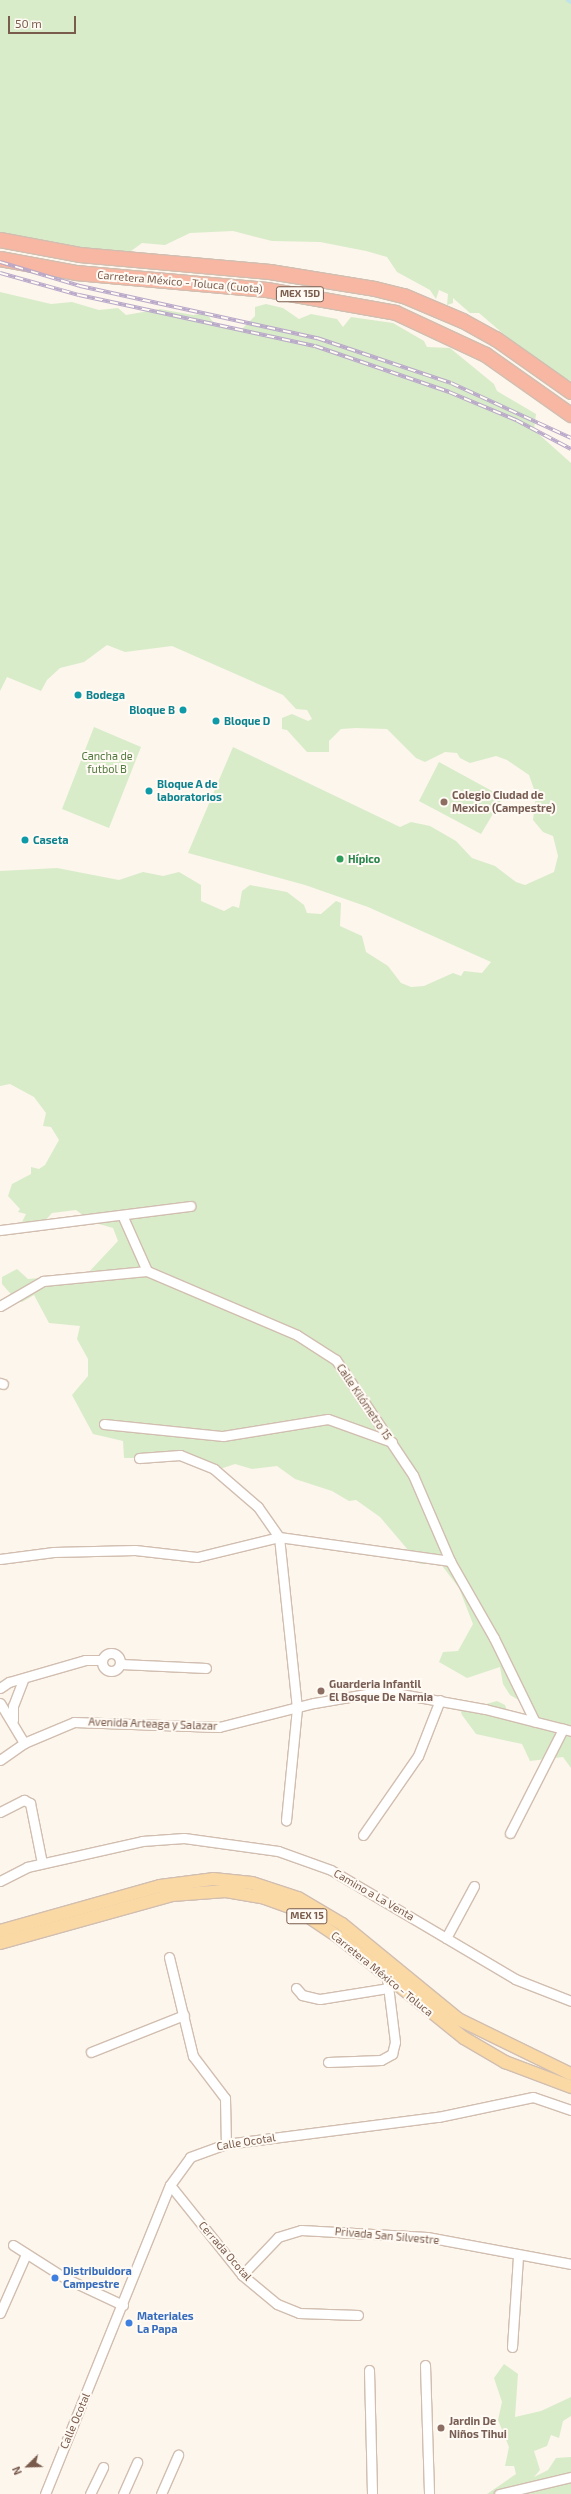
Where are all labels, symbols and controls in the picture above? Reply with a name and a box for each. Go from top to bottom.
scale bar [10,8,78,34]
text: 50 m [15,16,42,30]
street label: Carretera México - Toluca (Cuota) [97,268,263,296]
road number: MEX 15D [275,286,325,302]
place label: Bodega [86,688,125,702]
marker: Bodega [73,690,83,700]
place label: Bloque B [129,703,175,717]
marker: Bloque B [178,705,188,715]
place label: Bloque D [224,714,270,728]
marker: Bloque D [211,716,221,726]
park label: Cancha de futbol B [81,750,133,776]
place label: Bloque A de laboratorios [157,778,222,804]
marker: Bloque A de laboratorios [144,786,154,796]
place label: Colegio Ciudad de Mexico (Campestre) [452,789,555,815]
marker: Colegio Ciudad de Mexico (Campestre) [439,797,449,807]
place label: Caseta [33,833,69,847]
marker: Caseta [20,835,30,845]
place label: Hípico [348,852,380,866]
marker: Hípico [335,854,345,864]
street label: Calle Kilómetro 15 [334,1361,394,1443]
place label: Guarderia Infantil El Bosque De Narnia [329,1678,433,1704]
marker: Guarderia Infantil El Bosque De Narnia [316,1686,326,1696]
street label: Avenida Arteaga y Salazar [88,1715,218,1733]
street label: Camino a La Venta [331,1866,417,1924]
road number: MEX 15 [286,1908,328,1924]
street label: Carretera México - Toluca [328,1929,436,2019]
street label: Calle Ocotal [216,2131,276,2153]
street label: Cerrada Ocotal [196,2219,254,2283]
street label: Privada San Silvestre [334,2225,440,2247]
place label: Distribuidora Campestre [63,2265,132,2291]
marker: Distribuidora Campestre [50,2273,60,2283]
place label: Materiales La Papa [137,2310,194,2336]
marker: Materiales La Papa [124,2318,134,2328]
street label: Calle Ocotal [57,2391,93,2451]
place label: Jardin De Niños Tihui [449,2415,507,2441]
marker: Jardin De Niños Tihui [436,2423,446,2433]
north arrow [8,2446,48,2486]
text: N [9,2465,24,2477]

